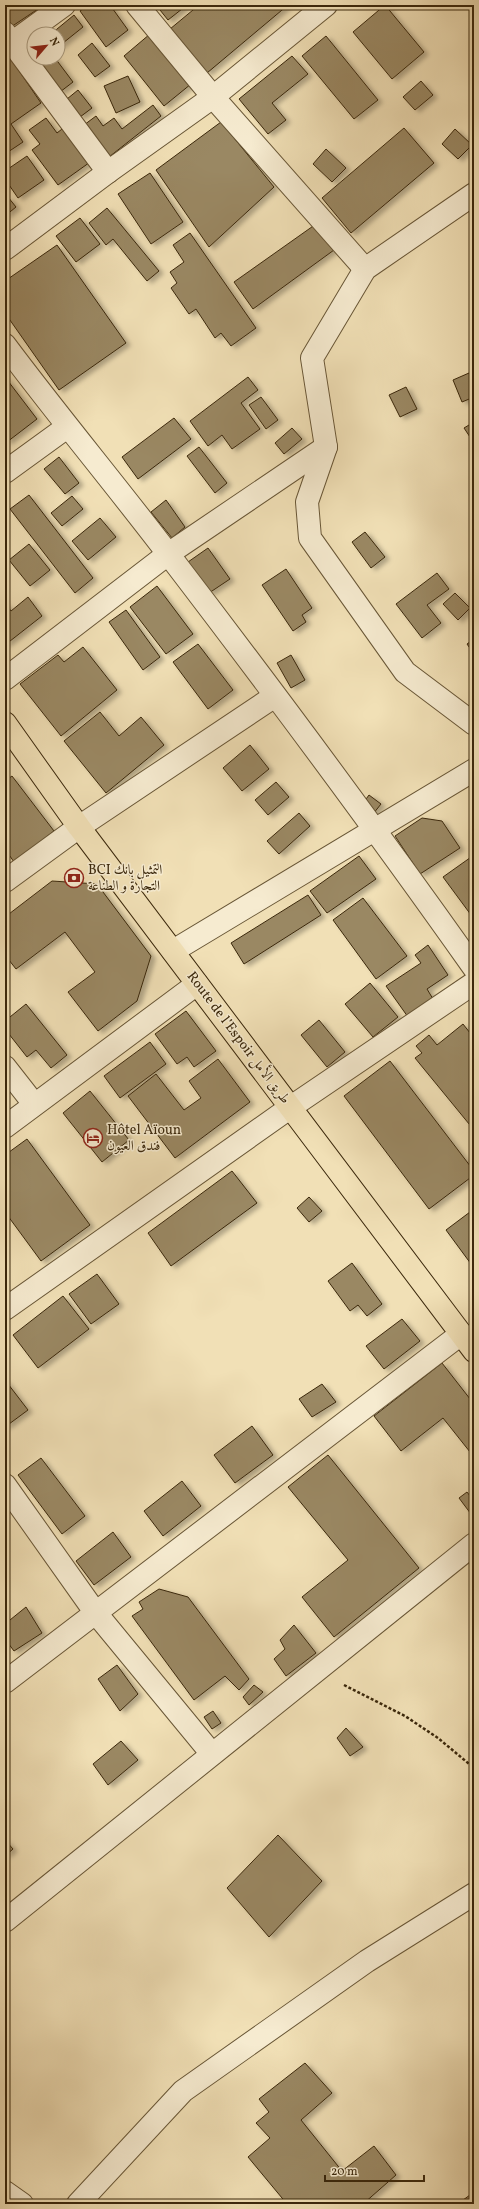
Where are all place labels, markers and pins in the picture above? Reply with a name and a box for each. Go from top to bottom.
place label: BCI التمثيل بانك التجارة و الطناعة [88,861,162,896]
bank icon: BCI التمثيل بانك التجارة و الطناعة [63,867,85,889]
place label: Hôtel Aïoun فندق العيون [107,1121,181,1156]
hotel icon: Hôtel Aïoun فندق العيون [82,1127,104,1149]

